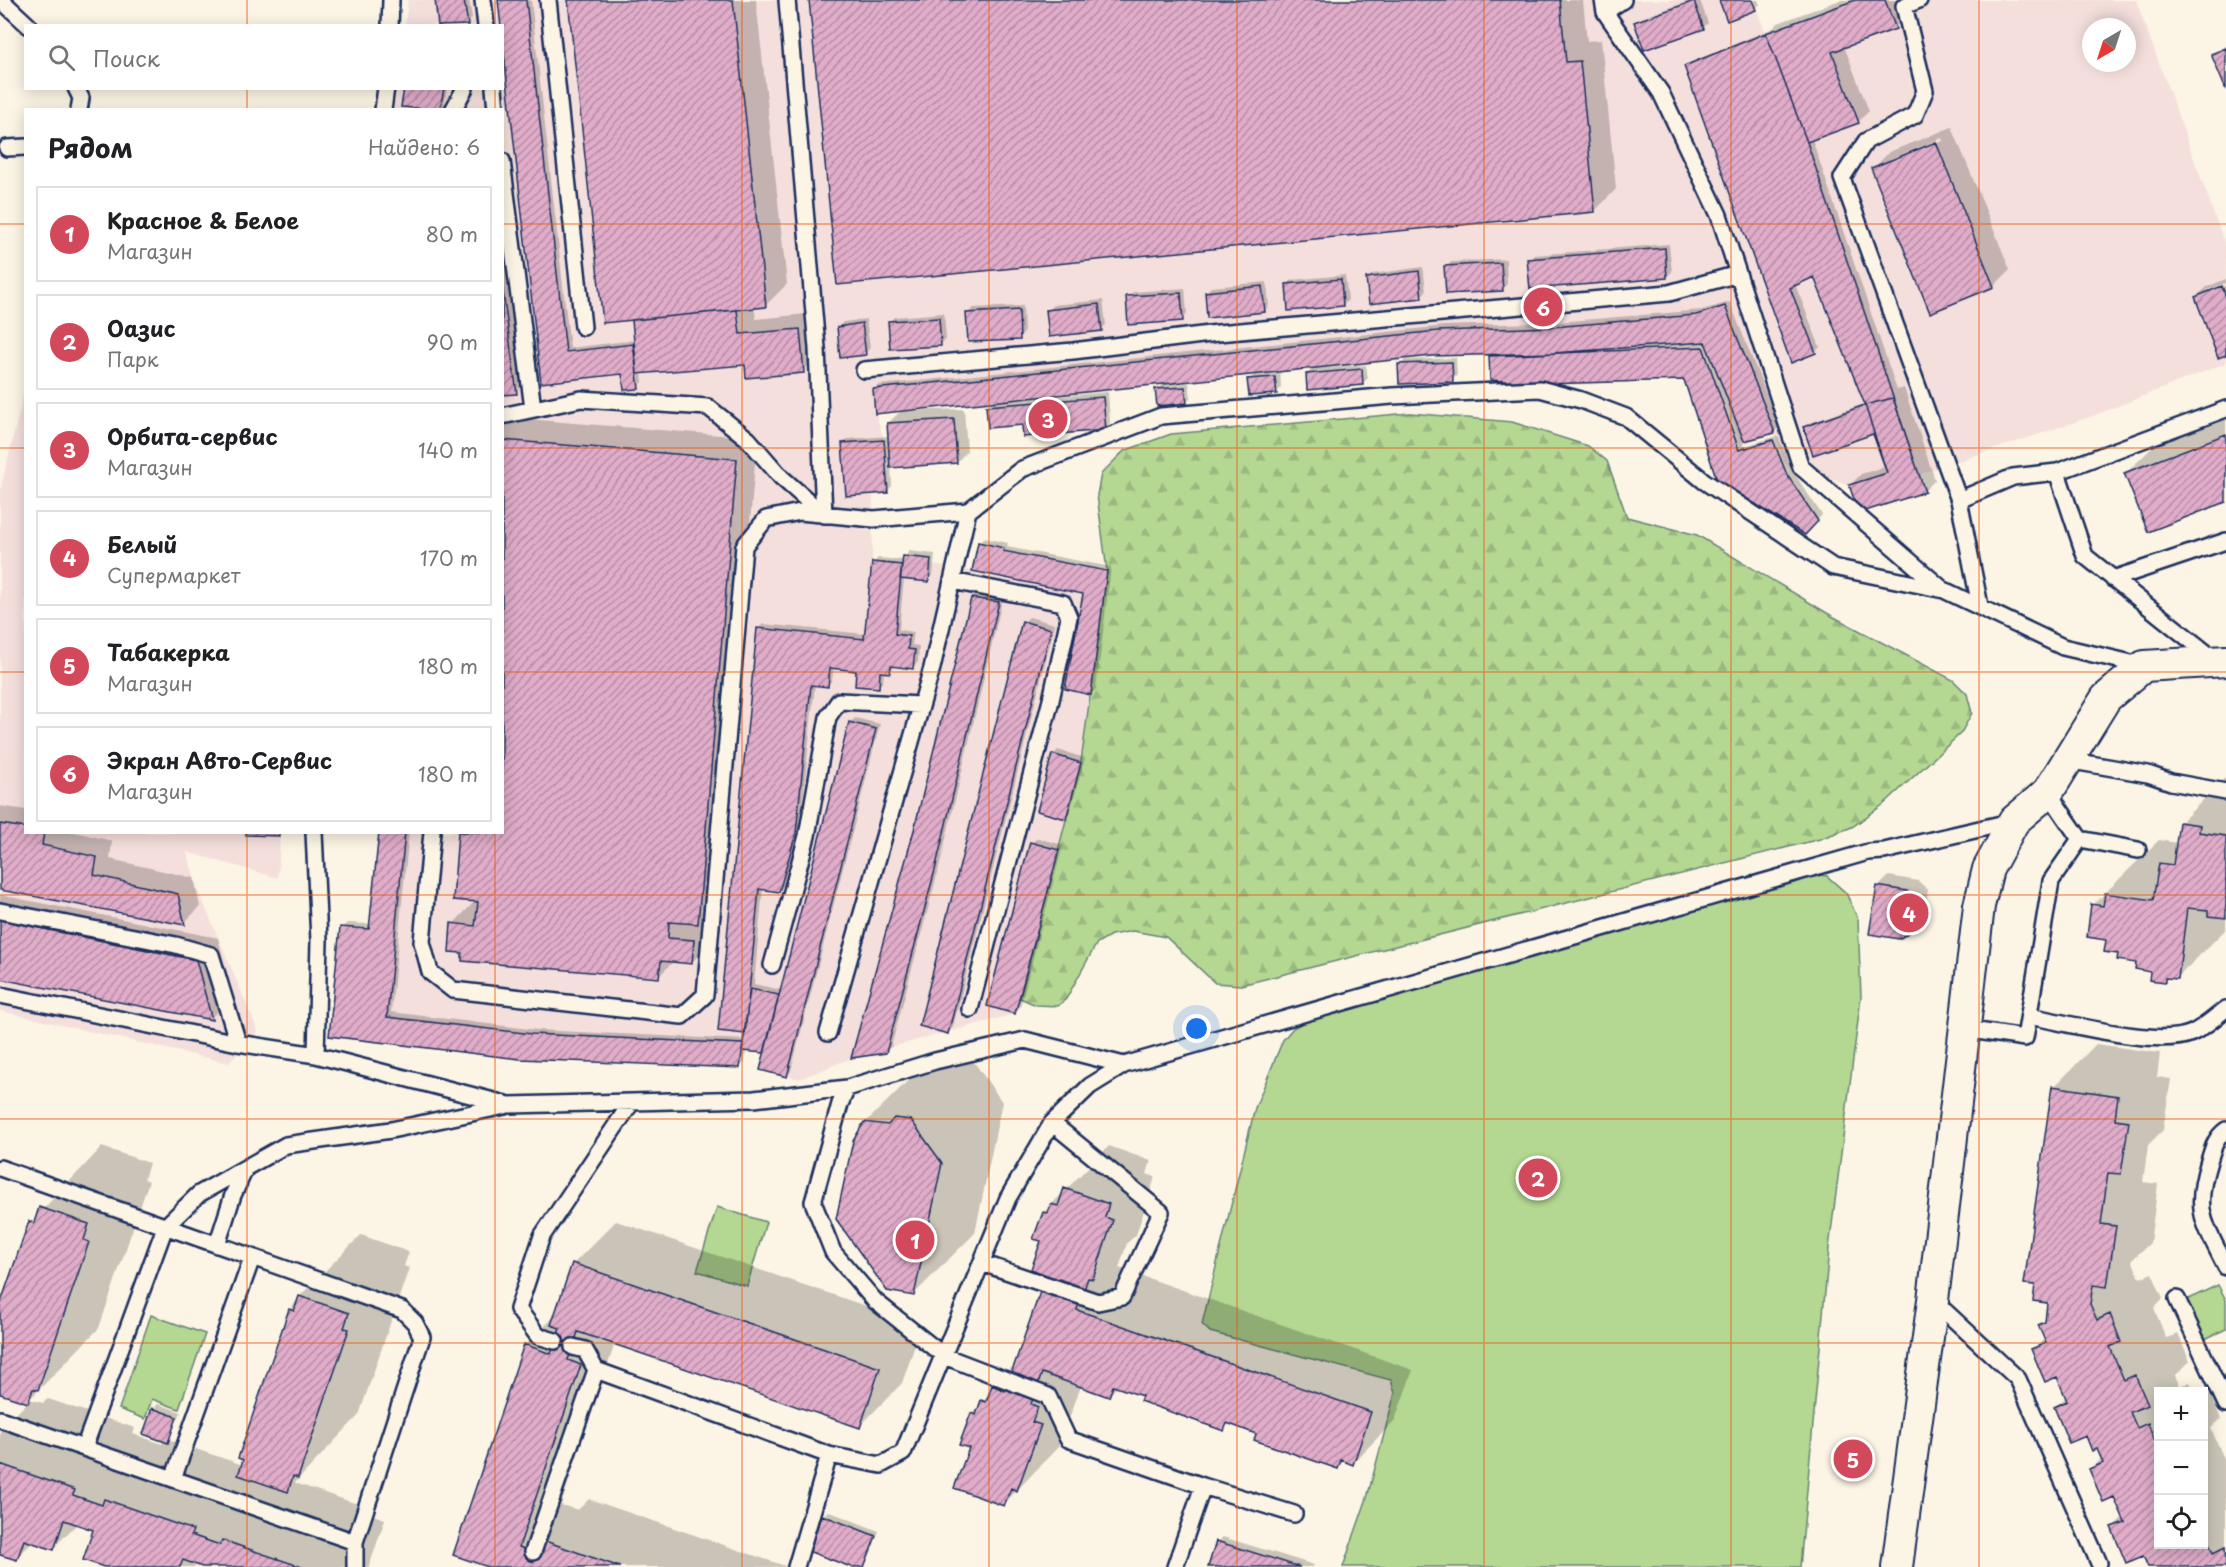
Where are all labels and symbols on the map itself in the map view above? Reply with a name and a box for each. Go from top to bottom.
north arrow [2082,18,2136,72]
pin: 6 [1524,284,1562,330]
pin: 3 [1028,396,1068,442]
pin: 4 [1890,890,1928,936]
your location [1182,1014,1211,1043]
pin: 2 [1518,1156,1558,1200]
pin: 1 [896,1218,934,1262]
pin: 5 [1834,1436,1872,1482]

